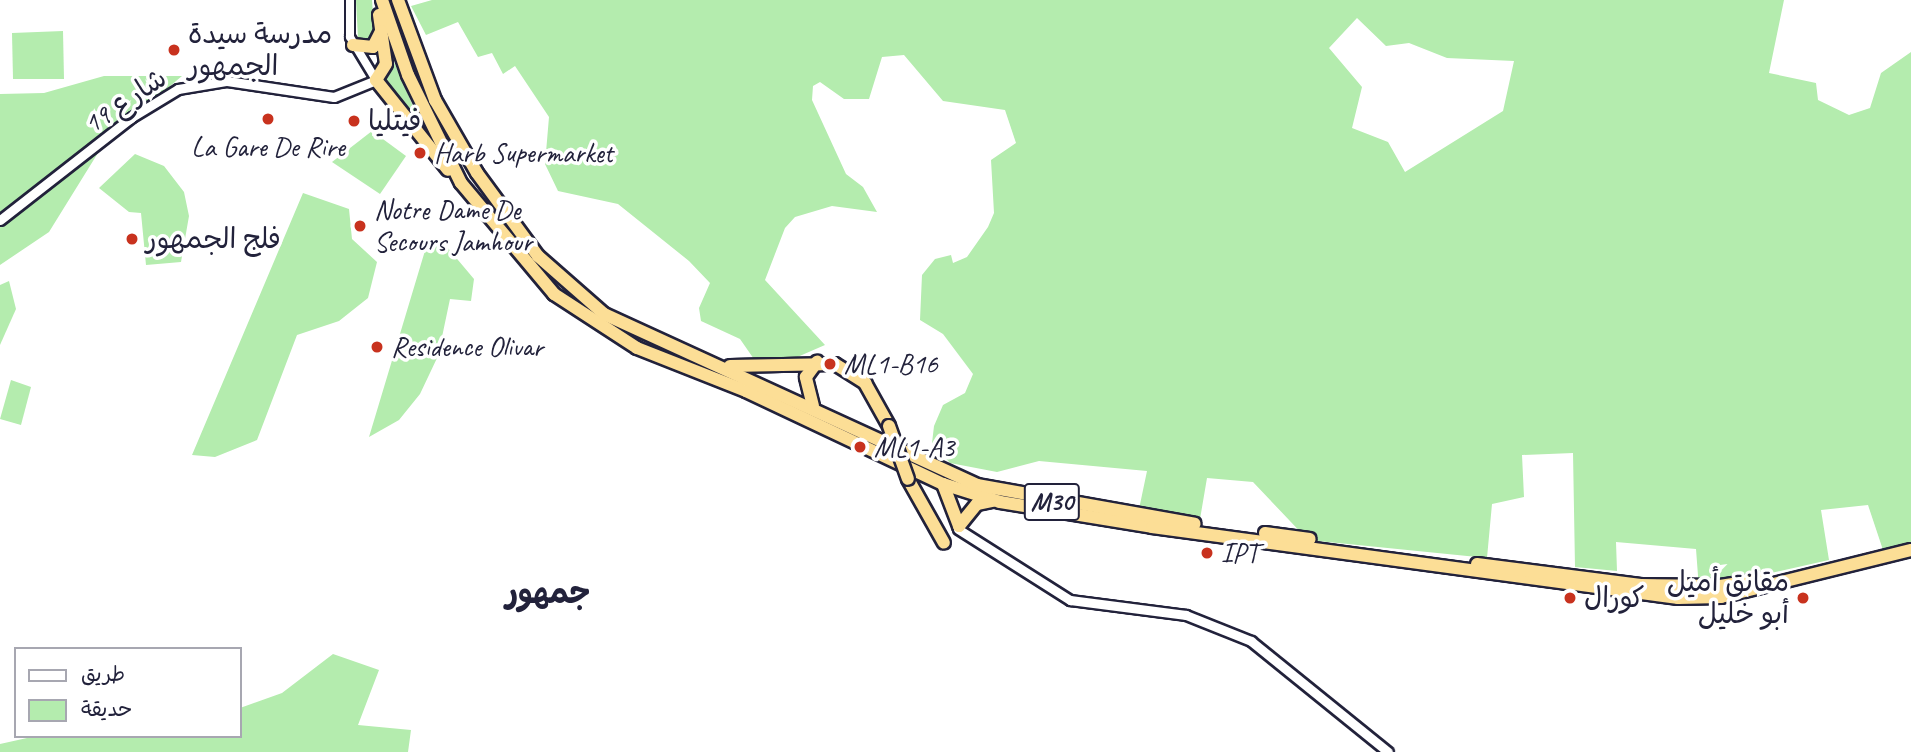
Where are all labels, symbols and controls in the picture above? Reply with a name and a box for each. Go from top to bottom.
place label: مدرسة سيدة الجمهور [188,17,332,83]
marker: مدرسة سيدة الجمهور [166,42,182,58]
street label: شارع 19 [77,61,173,141]
place label: فيتليا [368,104,421,138]
marker: La Gare De Rire [260,111,276,127]
marker: فيتليا [346,113,362,129]
place label: La Gare De Rire [191,130,345,164]
place label: Harb Supermarket [434,136,610,170]
marker: Harb Supermarket [412,145,428,161]
place label: Notre Dame De Secours Jamhour [374,193,532,259]
marker: Notre Dame De Secours Jamhour [352,218,368,234]
place label: فلج الجمهور [146,222,281,256]
marker: فلج الجمهور [124,231,140,247]
place label: Residence Olivar [391,330,543,364]
marker: Residence Olivar [369,339,385,355]
place label: ML1-B16 [844,347,938,381]
marker: ML1-B16 [822,356,838,372]
place label: ML1-A3 [874,430,954,464]
marker: ML1-A3 [852,439,868,455]
road number: M30 [1022,480,1082,524]
place label: IPT [1221,536,1258,570]
marker: IPT [1199,545,1215,561]
place label: مقانق أميل أبو خليل [1667,565,1789,631]
district label: جمهور [506,574,590,612]
place label: كورال [1584,581,1645,615]
marker: كورال [1562,590,1578,606]
marker: مقانق أميل أبو خليل [1795,590,1811,606]
legend [14,647,242,738]
text: طريق [81,661,125,687]
text: حديقة [81,696,132,722]

